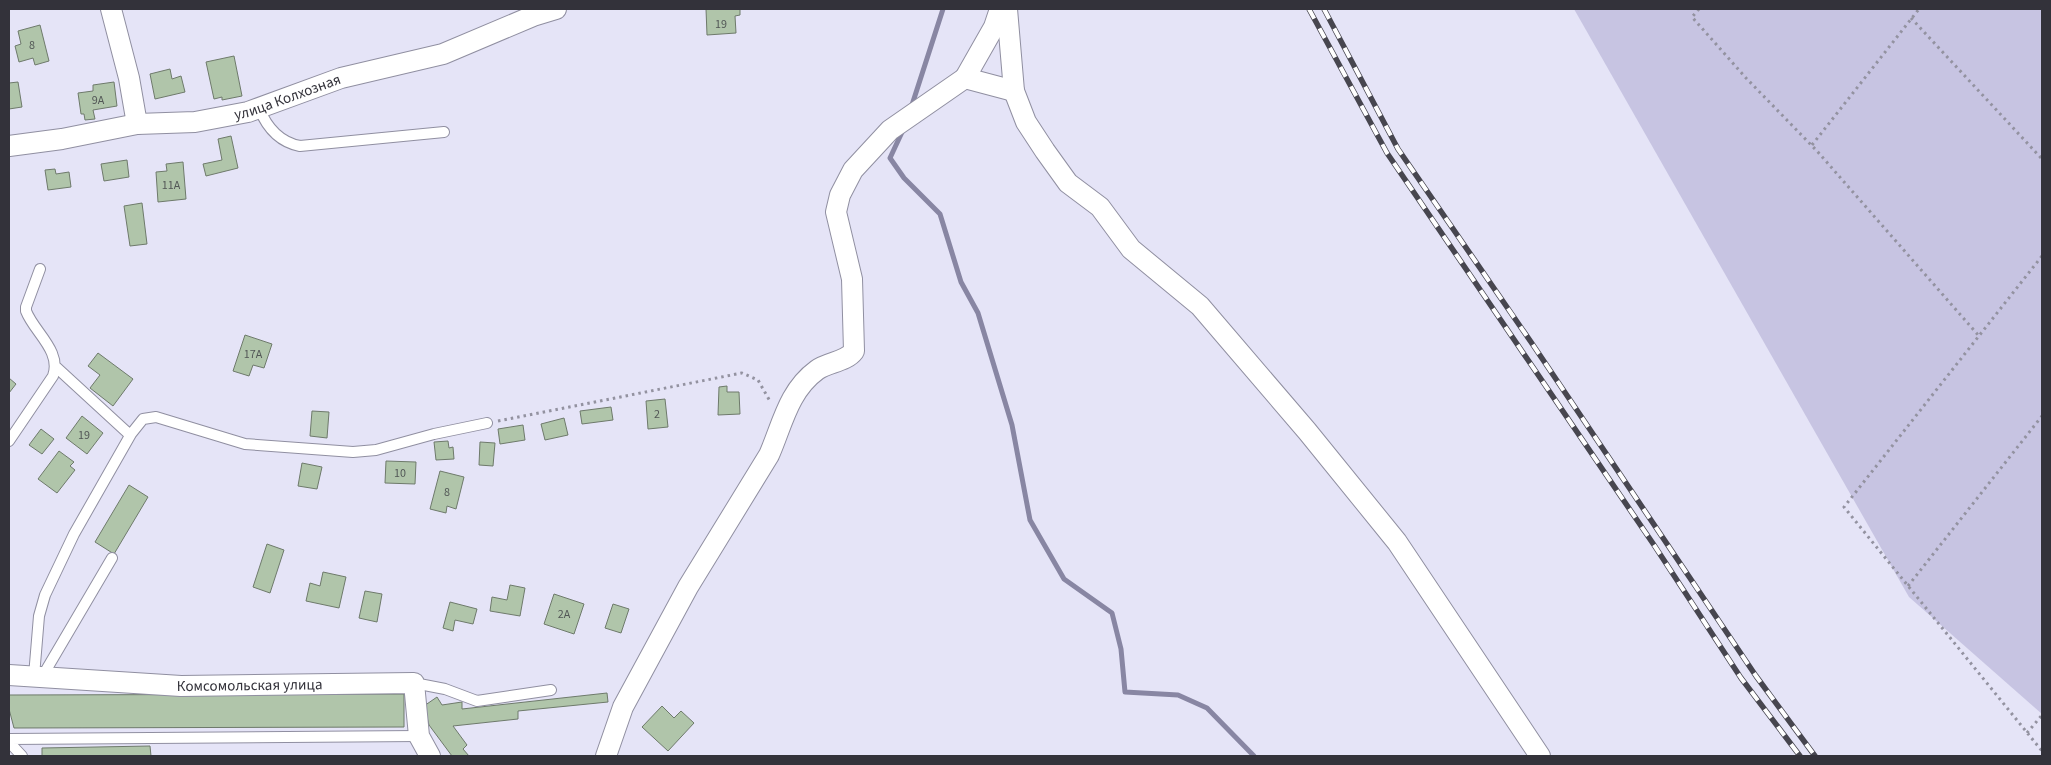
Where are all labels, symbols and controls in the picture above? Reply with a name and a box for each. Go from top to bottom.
house number: 19 [715,16,727,33]
house number: 8 [29,37,35,54]
street label: улица Колхозная [232,68,344,125]
house number: 9А [92,92,105,109]
house number: 11А [162,177,181,194]
house number: 17А [244,346,263,363]
house number: 2 [654,406,660,423]
house number: 19 [78,427,90,444]
house number: 10 [394,465,406,482]
house number: 8 [444,484,450,501]
house number: 2А [558,606,571,623]
street label: Комсомольская улица [177,674,323,697]

